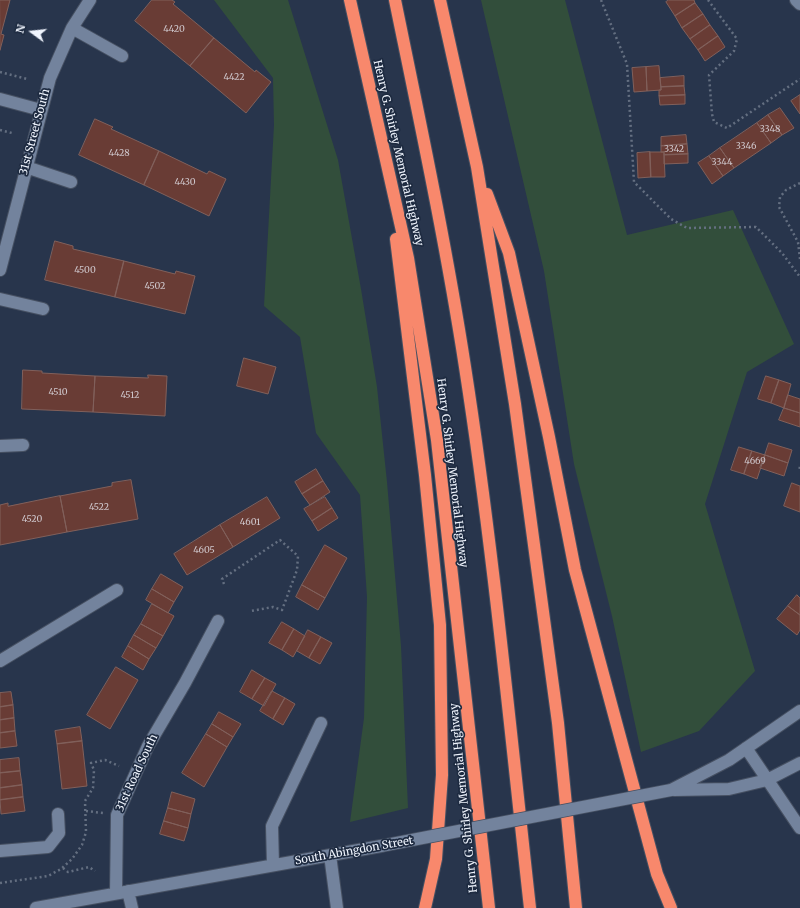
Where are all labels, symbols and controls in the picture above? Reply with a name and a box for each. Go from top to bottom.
north arrow [12,12,52,52]
text: N [13,23,28,35]
house number: 4420 [163,24,185,34]
street label: Henry G. Shirley Memorial Highway [370,59,426,247]
house number: 4422 [223,72,245,82]
street label: 31st Street South [17,88,53,176]
house number: 3348 [760,124,780,134]
house number: 3346 [736,141,756,151]
house number: 3342 [664,144,684,154]
house number: 4428 [108,148,130,158]
house number: 3344 [712,157,732,167]
house number: 4430 [174,177,196,187]
house number: 4500 [74,265,96,275]
house number: 4502 [145,281,165,291]
street label: Henry G. Shirley Memorial Highway [434,378,470,568]
house number: 4510 [48,387,68,397]
house number: 4512 [121,390,139,400]
house number: 4669 [744,456,766,466]
house number: 4522 [89,502,109,512]
house number: 4520 [22,514,42,524]
house number: 4601 [240,517,260,527]
house number: 4605 [193,545,215,555]
street label: Henry G. Shirley Memorial Highway [447,703,481,893]
street label: 31st Road South [113,732,161,814]
street label: South Abingdon Street [294,834,414,868]

